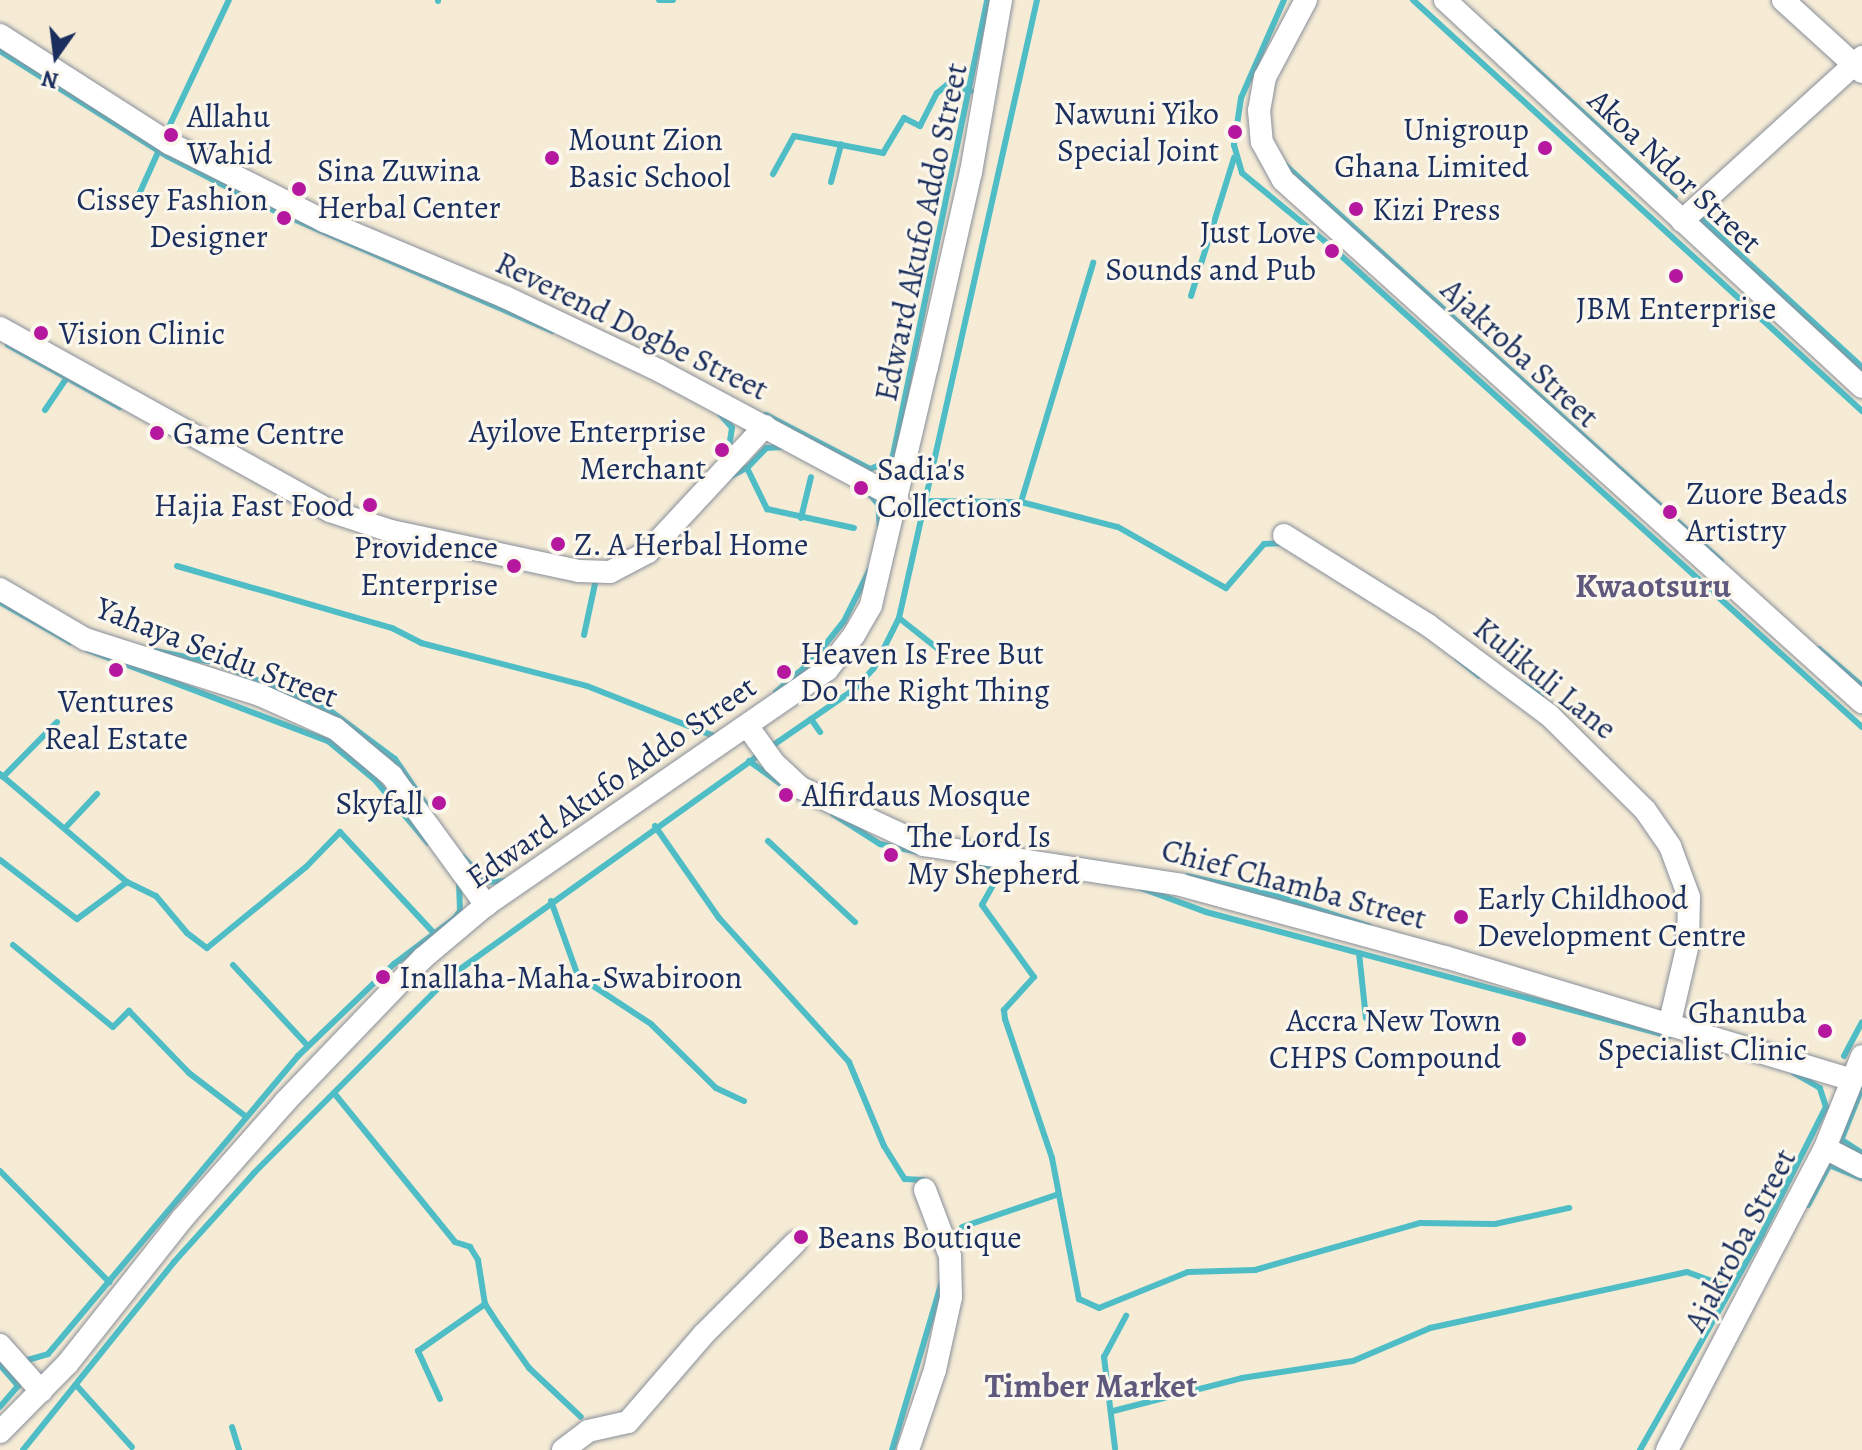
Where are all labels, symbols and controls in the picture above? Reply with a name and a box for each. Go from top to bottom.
north arrow [16,16,96,96]
street label: Edward Akufo Addo Street [866,59,976,405]
text: N [39,63,62,96]
street label: Akoa Ndor Street [1580,81,1770,261]
place label: Nawuni Yiko Special Joint [1053,95,1219,170]
place label: Allahu Wahid [187,98,272,173]
place label: Unigroup Ghana Limited [1334,111,1529,186]
place label: Mount Zion Basic School [568,121,730,196]
marker: Nawuni Yiko Special Joint [1226,123,1244,141]
marker: Allahu Wahid [162,126,180,144]
marker: Unigroup Ghana Limited [1536,139,1554,157]
marker: Mount Zion Basic School [543,149,561,167]
place label: Sina Zuwina Herbal Center [317,152,501,227]
marker: Sina Zuwina Herbal Center [288,178,310,200]
place label: Cissey Fashion Designer [77,181,268,256]
place label: Kizi Press [1372,190,1501,228]
marker: Kizi Press [1347,200,1365,218]
marker: Cissey Fashion Designer [275,209,293,227]
place label: Just Love Sounds and Pub [1105,214,1316,289]
marker: Just Love Sounds and Pub [1323,242,1341,260]
street label: Reverend Dogbe Street [489,243,775,409]
marker: JBM Enterprise [1667,267,1685,285]
street label: Ajakroba Street [1433,270,1607,436]
place label: JBM Enterprise [1576,289,1776,327]
place label: Vision Clinic [59,314,225,352]
marker: Vision Clinic [30,322,52,344]
place label: Ayilove Enterprise Merchant [469,413,706,488]
place label: Game Centre [173,414,344,452]
marker: Game Centre [148,424,166,442]
marker: Ayilove Enterprise Merchant [713,441,731,459]
place label: Sadia's Collections [877,451,1022,526]
place label: Zuore Beads Artistry [1686,475,1848,550]
marker: Sadia's Collections [852,479,870,497]
place label: Hajia Fast Food [154,486,354,524]
marker: Hajia Fast Food [361,496,379,514]
marker: Zuore Beads Artistry [1661,503,1679,521]
place label: Z. A Herbal Home [574,525,809,563]
place label: Providence Enterprise [354,529,498,604]
marker: Z. A Herbal Home [549,535,567,553]
marker: Providence Enterprise [505,557,523,575]
district label: Kwaotsuru [1575,566,1731,606]
street label: Yahaya Seidu Street [91,588,343,716]
street label: Kulikuli Lane [1466,609,1624,747]
place label: Heaven Is Free But Do The Right Thing [800,635,1050,710]
marker: Ventures Real Estate [107,661,125,679]
marker: Heaven Is Free But Do The Right Thing [775,663,793,681]
street label: Edward Akufo Addo Street [459,667,763,897]
place label: Ventures Real Estate [44,683,188,758]
place label: Alfirdaus Mosque [802,776,1031,814]
place label: Skyfall [335,784,423,822]
marker: Alfirdaus Mosque [777,786,795,804]
marker: Skyfall [430,794,448,812]
place label: The Lord Is My Shepherd [907,818,1080,893]
street label: Chief Chamba Street [1158,830,1430,938]
marker: The Lord Is My Shepherd [882,846,900,864]
place label: Early Childhood Development Centre [1477,880,1746,955]
marker: Early Childhood Development Centre [1452,908,1470,926]
place label: Inallaha-Maha-Swabiroon [399,958,742,996]
marker: Inallaha-Maha-Swabiroon [374,968,392,986]
place label: Ghanuba Specialist Clinic [1598,994,1807,1069]
place label: Accra New Town CHPS Compound [1269,1002,1501,1077]
marker: Ghanuba Specialist Clinic [1814,1020,1836,1042]
marker: Accra New Town CHPS Compound [1508,1028,1530,1050]
street label: Ajakroba Street [1676,1142,1804,1338]
place label: Beans Boutique [817,1218,1022,1256]
marker: Beans Boutique [792,1228,810,1246]
district label: Timber Market [985,1366,1197,1406]

